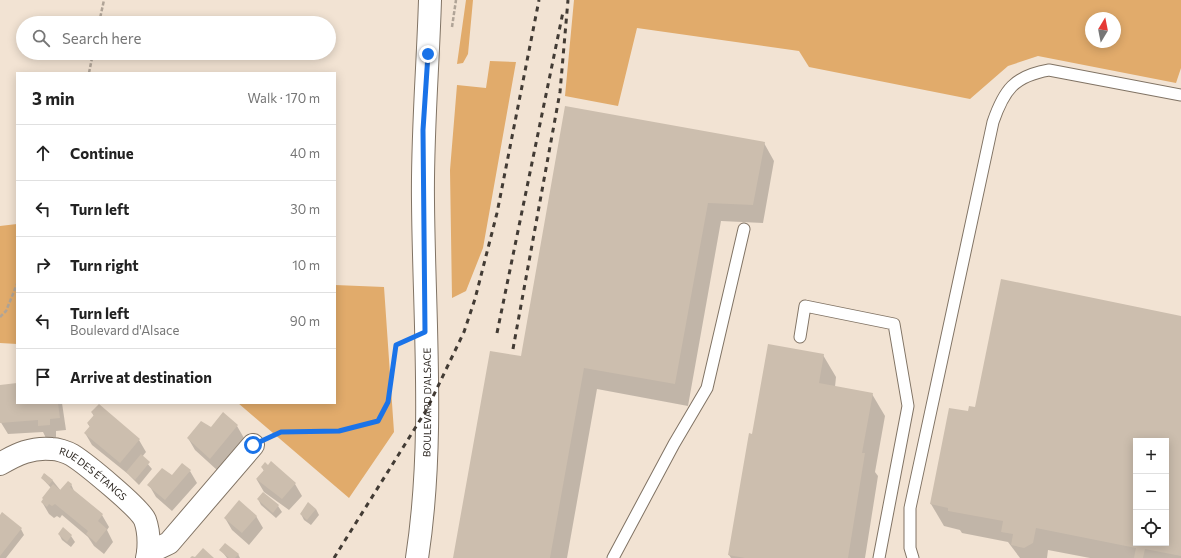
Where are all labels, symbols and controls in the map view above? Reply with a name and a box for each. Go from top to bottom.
north arrow [1085,12,1121,48]
search box [16,16,336,60]
icon: search [30,27,52,49]
text: Search here [62,29,141,47]
route end [419,45,437,63]
text: 3 min [32,88,75,109]
text: Walk · 170 m [248,90,320,106]
icon: ahead [32,142,54,164]
text: Continue [70,144,134,162]
text: 40 m [290,145,320,161]
icon: left [32,198,54,220]
text: Turn left [70,200,129,218]
text: 30 m [290,201,320,217]
icon: right [32,254,54,276]
text: Turn right [70,256,139,274]
text: 10 m [292,257,320,273]
text: Turn left [70,304,129,322]
icon: left [32,310,54,332]
text: 90 m [290,313,320,329]
text: Boulevard d'Alsace [70,322,179,338]
street label: BOULEVARD D'ALSACE [420,348,433,457]
icon: arrive [32,366,54,388]
text: Arrive at destination [70,368,212,386]
route start [244,436,262,454]
map controls [1133,438,1169,546]
button: + [1133,438,1169,474]
street label: RUE DES ÉTANGS [58,444,130,503]
button: − [1133,474,1169,510]
button: locate [1133,510,1169,546]

